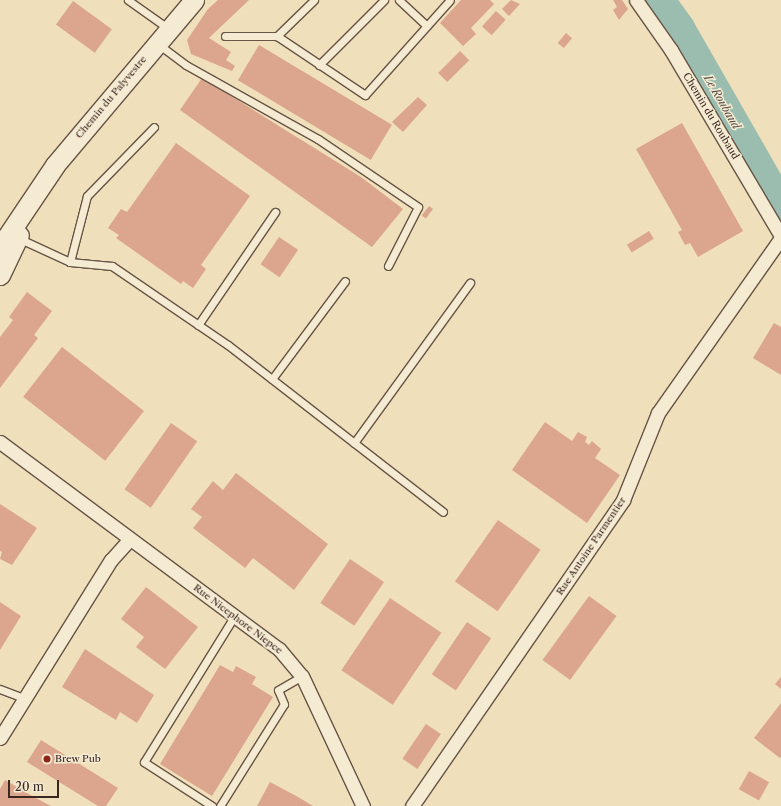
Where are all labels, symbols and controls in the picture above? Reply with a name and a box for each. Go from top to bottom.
street label: Chemin du Palyvestre [73,53,149,141]
street label: Chemin du Roubaud [680,71,742,161]
water label: Le Roubaud [701,73,743,131]
street label: Rue Antoine Parmentier [554,495,628,597]
street label: Rue Nicephore Niepce [191,582,285,656]
place label: Brew Pub [55,753,101,765]
marker: Brew Pub [42,754,52,764]
scale bar [10,772,61,798]
text: 20 m [15,779,44,794]

